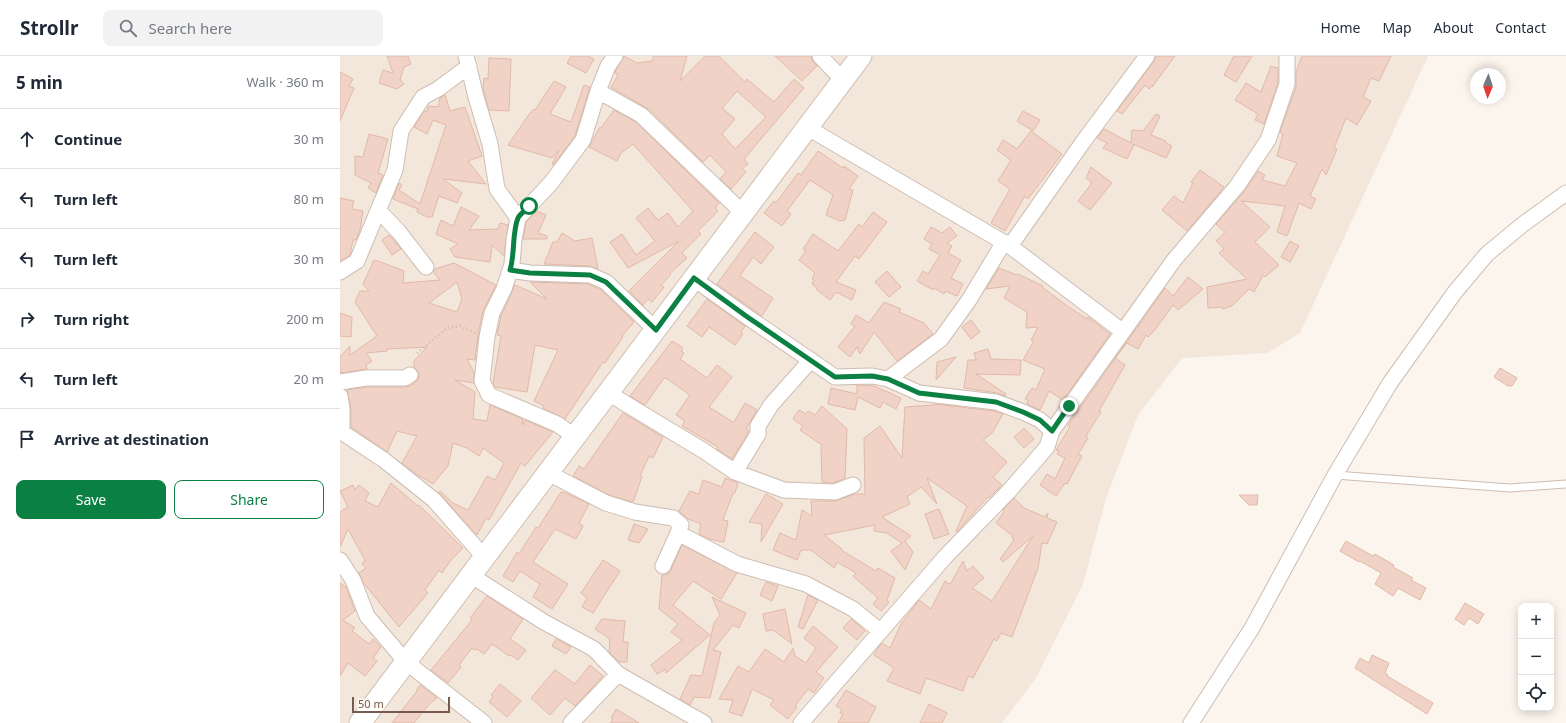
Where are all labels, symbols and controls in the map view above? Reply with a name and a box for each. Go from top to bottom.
search box [103,10,383,46]
text: Strollr [20,15,79,41]
icon: search [117,17,139,39]
text: Search here [149,18,232,38]
text: Home [1321,18,1360,37]
text: Map [1382,18,1412,37]
text: About [1434,18,1473,37]
text: Contact [1495,18,1546,37]
north arrow [1470,68,1506,104]
text: 5 min [16,71,63,94]
text: Walk · 360 m [246,73,324,91]
icon: ahead [16,128,38,150]
text: Continue [54,129,122,149]
text: 30 m [294,130,324,148]
icon: left [16,188,38,210]
text: Turn left [54,189,118,209]
text: 80 m [294,190,324,208]
route start [520,197,538,215]
icon: left [16,248,38,270]
text: Turn left [54,249,118,269]
text: 30 m [294,250,324,268]
icon: right [16,308,38,330]
text: Turn right [54,309,129,329]
text: 200 m [286,310,324,328]
icon: left [16,368,38,390]
text: Turn left [54,369,118,389]
text: 20 m [294,370,324,388]
route end [1060,397,1078,415]
icon: arrive [16,428,38,450]
text: Arrive at destination [54,429,209,449]
button: Save [16,480,166,519]
button: Share [174,480,324,519]
map controls [1518,603,1554,711]
button: + [1518,603,1554,639]
button: − [1518,639,1554,675]
button: locate [1518,675,1554,711]
scale bar [352,695,450,714]
text: 50 m [358,696,384,711]

